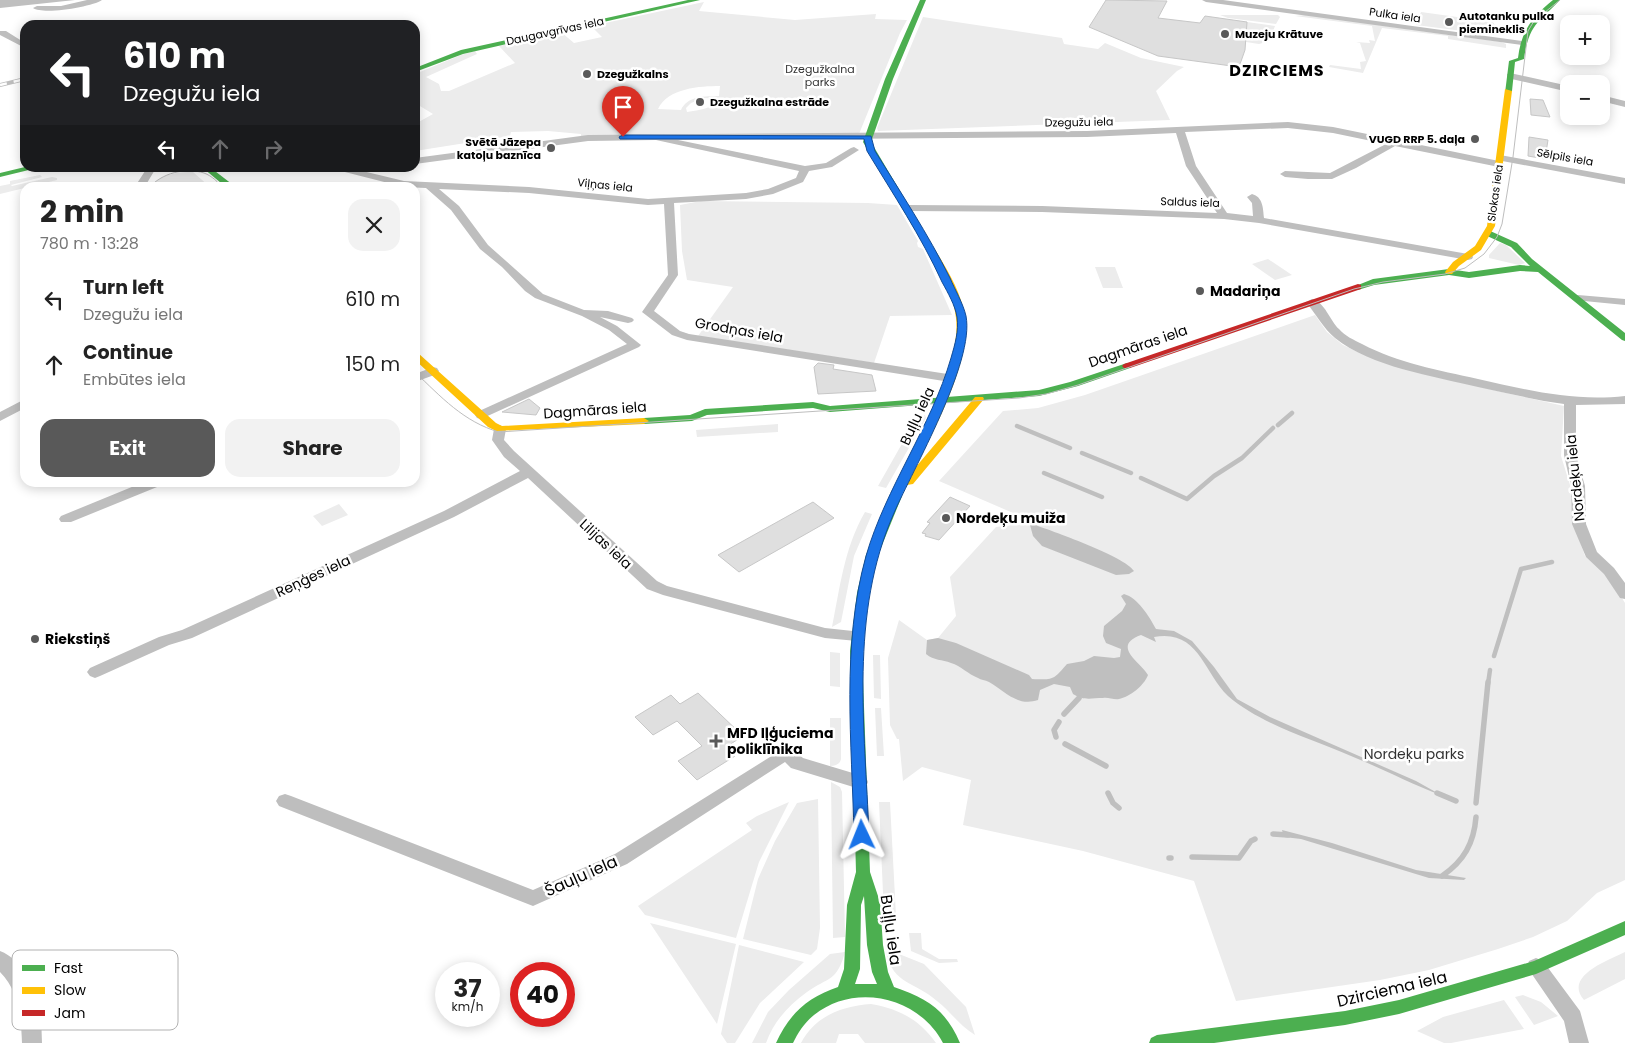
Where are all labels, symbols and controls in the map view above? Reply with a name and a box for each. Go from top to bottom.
street label: Pulka iela [1368,3,1422,27]
place label: Autotanku pulka piemineklis [1459,8,1554,37]
street label: Daugavgrīvas iela [505,13,605,49]
map controls [1560,15,1610,125]
button: + [1560,15,1610,65]
marker: Autotanku pulka piemineklis [1443,16,1455,28]
place label: Muzeju Krātuve [1235,26,1323,42]
marker: Muzeju Krātuve [1219,28,1231,40]
text: 610 m [123,31,226,80]
icon: left [40,40,105,105]
district label: DZIRCIEMS [1229,59,1325,82]
park label: Dzegužkalna parks [785,61,855,90]
place label: Dzegužkalns [597,66,669,82]
marker: Dzegužkalns [581,68,593,80]
button: − [1560,75,1610,125]
text: Dzegužu iela [123,78,260,109]
pin [602,86,644,137]
icon: arrive [609,93,637,121]
place label: Dzegužkalna estrāde [710,94,829,110]
marker: Dzegužkalna estrāde [694,96,706,108]
street label: Dzegužu iela [1044,113,1114,131]
place label: VUGD RRP 5. daļa [1369,131,1465,147]
marker: VUGD RRP 5. daļa [1469,133,1481,145]
place label: Svētā Jāzepa katoļu baznīca [457,134,541,163]
icon: left [153,135,181,163]
icon: ahead [206,135,234,163]
icon: right [259,135,287,163]
marker: Svētā Jāzepa katoļu baznīca [545,142,557,154]
street label: Sēlpils iela [1535,144,1595,170]
street label: Slokas iela [1483,163,1507,223]
street label: Viļņas iela [576,174,634,196]
text: 2 min [40,190,124,233]
street label: Saldus iela [1160,193,1220,211]
button: close [348,199,400,251]
text: 780 m · 13:28 [40,232,139,255]
text: Turn left [83,274,164,301]
place label: Madariņa [1210,281,1280,301]
marker: Madariņa [1194,285,1206,297]
icon: left [40,286,68,314]
text: 610 m [345,286,400,313]
text: Dzegužu iela [83,303,183,326]
street label: Grodņas iela [693,312,785,348]
street label: Dagmāras iela [1086,320,1190,372]
text: Continue [83,339,173,366]
icon: ahead [40,351,68,379]
text: 150 m [345,351,400,378]
text: Embūtes iela [83,368,186,391]
street label: Buļļu iela [895,384,939,448]
street label: Dagmāras iela [543,396,647,424]
button: Exit [40,419,215,477]
button: Share [225,419,400,477]
street label: Nordeķu iela [1561,434,1589,522]
place label: Nordeķu muiža [956,508,1065,528]
marker: Nordeķu muiža [940,512,952,524]
street label: Lilijas iela [575,514,637,574]
street label: Reņģes iela [272,550,354,602]
place label: Riekstiņš [45,629,111,649]
marker: Riekstiņš [29,633,41,645]
place label: MFD Iļģuciema poliklīnika [727,723,833,759]
marker: MFD Iļģuciema poliklīnika [709,734,723,748]
park label: Nordeķu parks [1364,744,1464,764]
position arrow [835,808,887,860]
street label: Šauļu iela [541,850,621,902]
street label: Buļļu iela [875,893,907,967]
legend [12,950,178,1030]
text: Fast [54,958,83,978]
speed limit sign: 40 [510,962,575,1027]
street label: Dzirciema iela [1335,965,1449,1013]
text: 37 [453,971,482,1006]
text: Slow [54,980,87,1000]
text: km/h [452,998,483,1015]
text: Jam [54,1003,85,1023]

